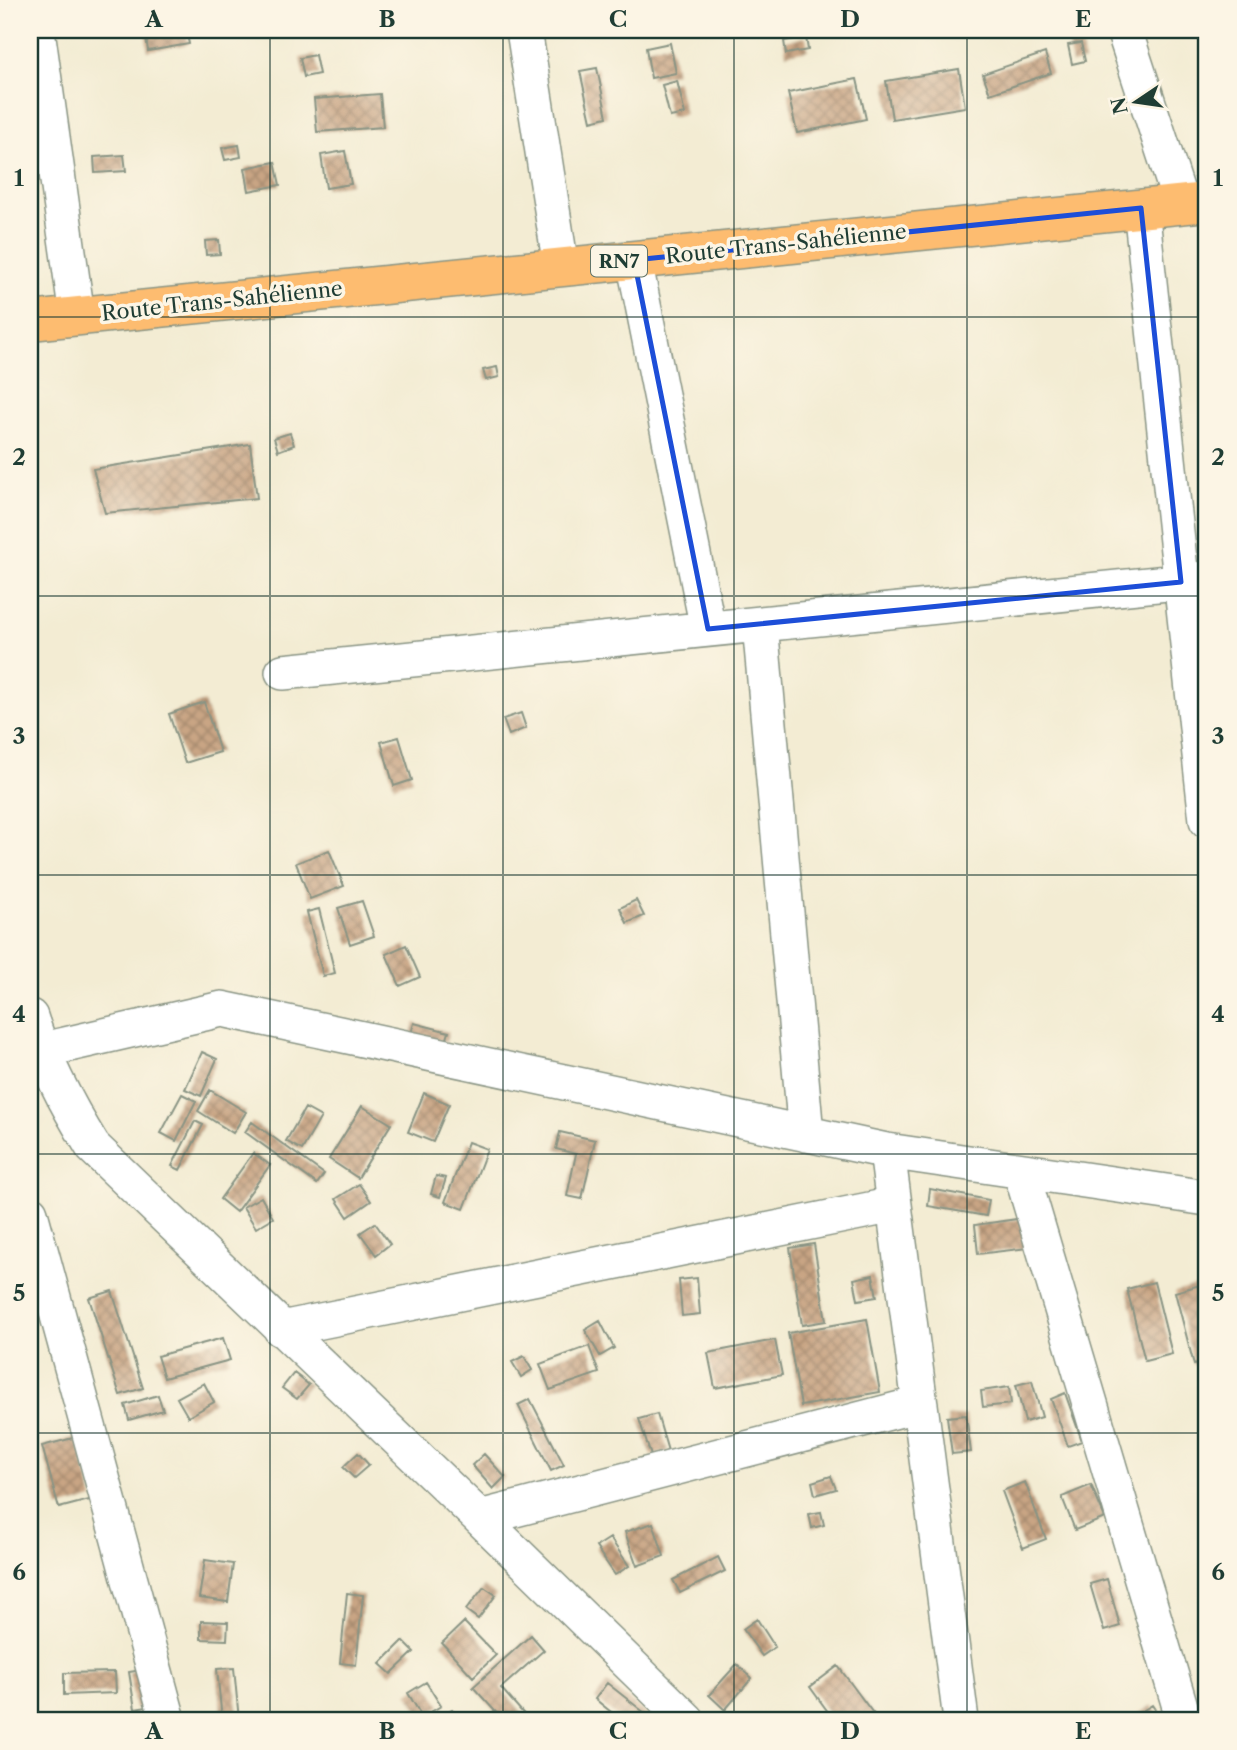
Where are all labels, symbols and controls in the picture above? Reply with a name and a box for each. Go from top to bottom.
text: A [144,5,164,33]
text: B [378,5,396,33]
text: C [609,5,627,33]
text: D [840,5,860,33]
text: E [1075,5,1091,33]
north arrow [1100,66,1170,136]
text: N [1107,95,1133,116]
text: 1 [14,164,25,192]
text: 1 [1213,164,1224,192]
street label: Route Trans-Sahélienne [664,218,908,269]
road number: RN7 [591,246,647,276]
street label: Route Trans-Sahélienne [100,275,344,326]
text: 2 [12,443,26,471]
text: 2 [1211,443,1225,471]
text: 3 [13,722,26,750]
text: 3 [1212,722,1225,750]
text: 4 [12,1000,26,1028]
text: 4 [1211,1000,1225,1028]
text: 5 [13,1279,25,1307]
text: 5 [1212,1279,1224,1307]
text: 6 [12,1558,26,1586]
text: 6 [1211,1558,1225,1586]
text: A [144,1717,164,1745]
text: B [378,1717,396,1745]
text: C [609,1717,627,1745]
text: D [840,1717,860,1745]
text: E [1075,1717,1091,1745]

